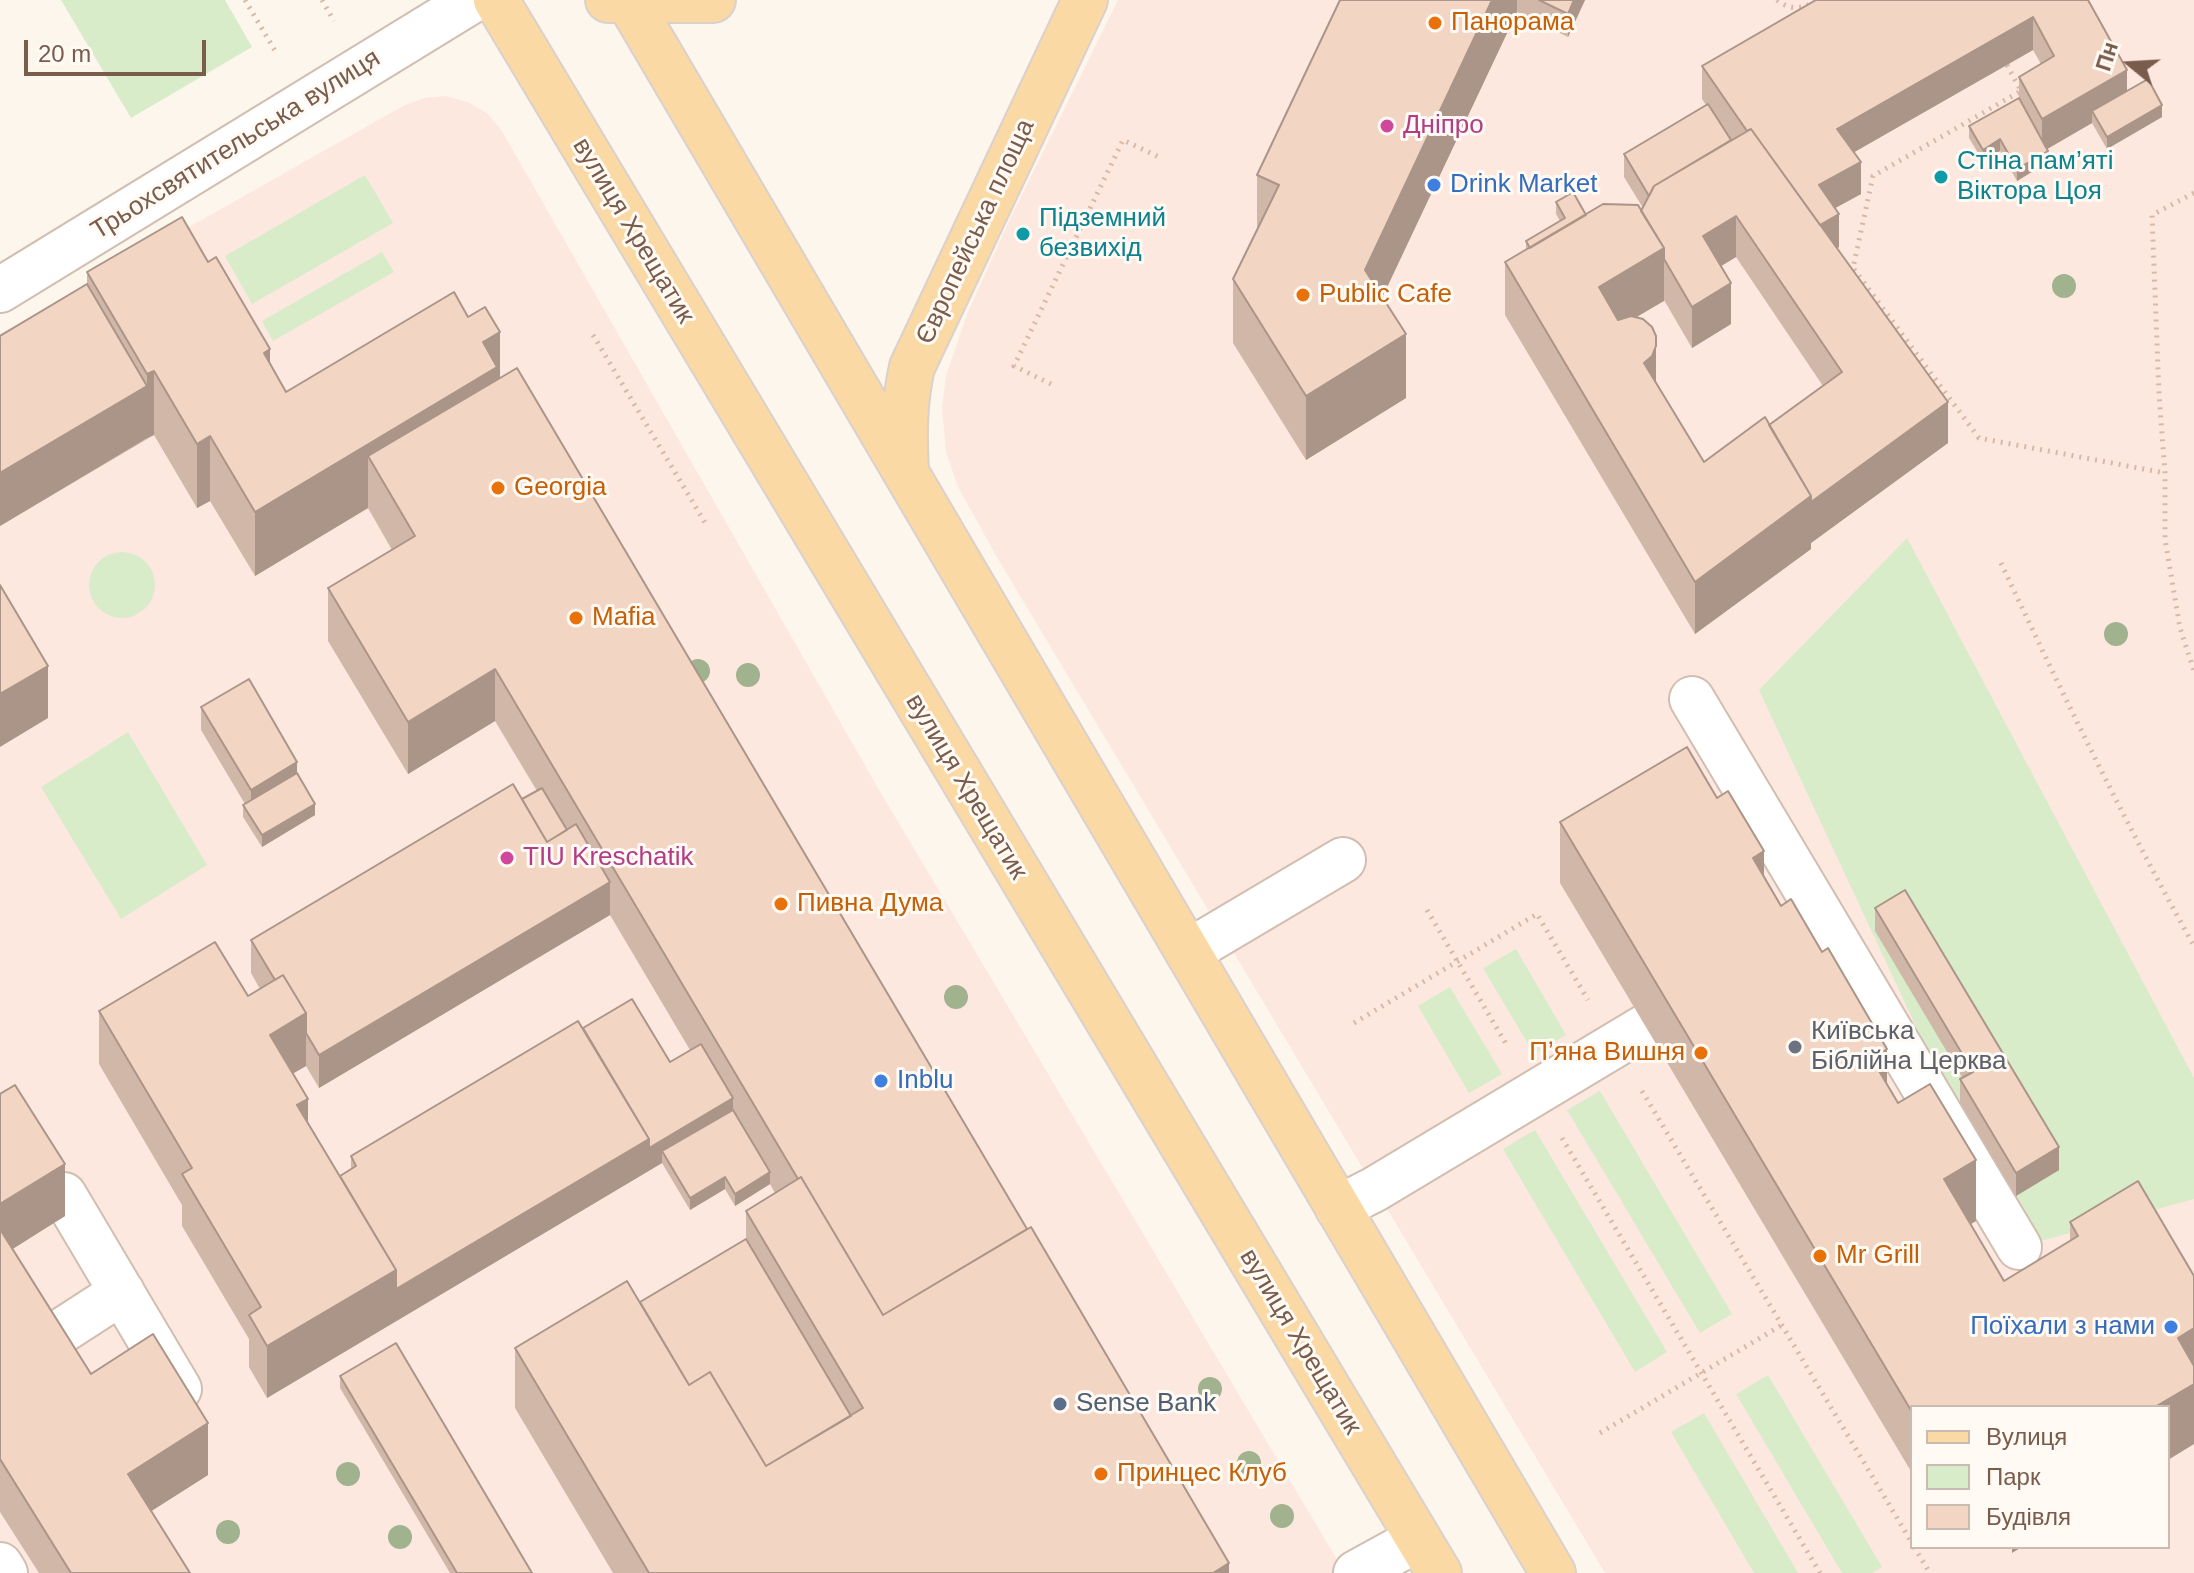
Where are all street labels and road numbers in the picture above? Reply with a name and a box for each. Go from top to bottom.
street label: Трьохсвятительська вулиця [86,43,386,247]
street label: Європейська площа [910,115,1042,349]
street label: вулиця Хрещатик [565,133,701,329]
street label: вулиця Хрещатик [898,689,1034,885]
street label: вулиця Хрещатик [1232,1244,1368,1440]

